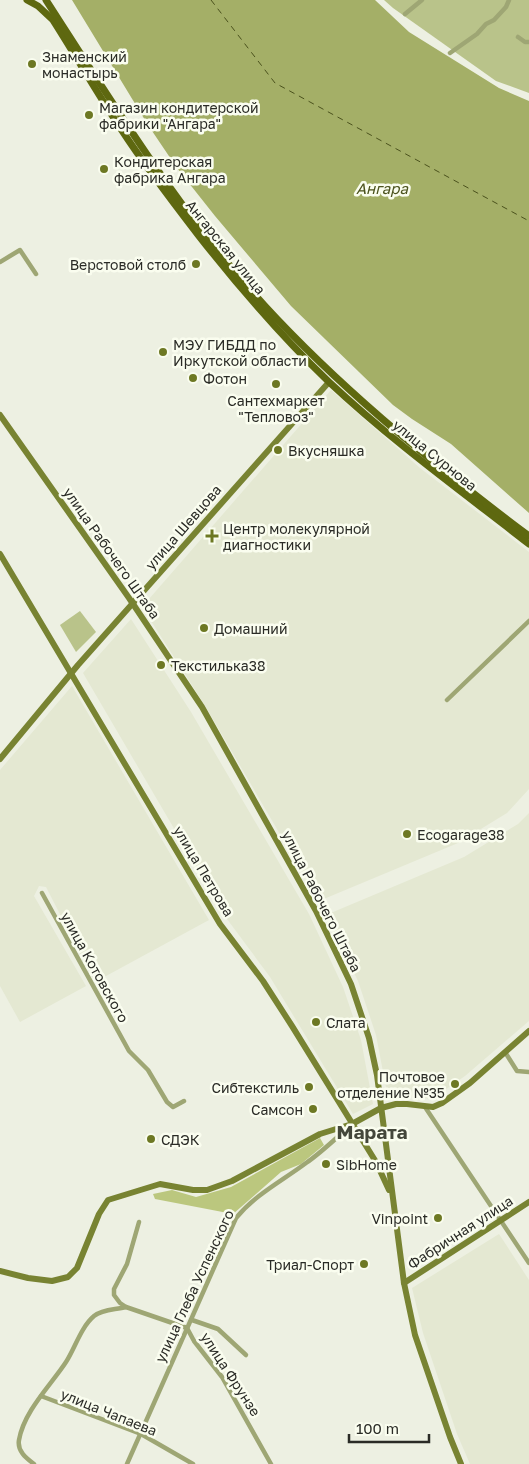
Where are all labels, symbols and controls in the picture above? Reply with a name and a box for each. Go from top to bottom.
place label: Знаменский монастырь [42,48,127,81]
marker: Знаменский монастырь [26,58,38,70]
place label: Магазин кондитерской фабрики "Ангара" [99,99,258,132]
marker: Магазин кондитерской фабрики "Ангара" [83,109,95,121]
place label: Кондитерская фабрика Ангара [114,153,226,186]
marker: Кондитерская фабрика Ангара [98,163,110,175]
water label: Ангара [356,179,409,197]
street label: Ангарская улица [183,196,269,298]
place label: Верстовой столб [70,256,186,273]
marker: Верстовой столб [190,258,202,270]
place label: МЭУ ГИБДД по Иркутской области [173,336,307,369]
marker: МЭУ ГИБДД по Иркутской области [157,346,169,358]
place label: Фотон [203,370,247,387]
marker: Фотон [187,372,199,384]
marker: Сантехмаркет "Тепловоз" [270,378,282,390]
place label: Сантехмаркет "Тепловоз" [227,392,325,425]
street label: улица Сурнова [390,416,480,494]
place label: Вкусняшка [288,442,364,459]
marker: Вкусняшка [272,444,284,456]
street label: улица Шевцова [141,481,225,573]
street label: улица Рабочего Штаба [60,484,164,622]
place label: Центр молекулярной диагностики [223,520,370,553]
marker: Центр молекулярной диагностики [205,529,219,543]
place label: Домашний [214,620,287,637]
marker: Домашний [198,622,210,634]
place label: Текстилька38 [171,657,265,674]
marker: Текстилька38 [155,659,167,671]
street label: улица Петрова [170,823,238,919]
place label: Ecogarage38 [417,826,505,843]
street label: улица Рабочего Штаба [279,827,365,975]
marker: Ecogarage38 [401,828,413,840]
street label: улица Котовского [58,909,132,1025]
place label: Слата [326,1014,366,1031]
marker: Слата [310,1016,322,1028]
place label: Почтовое отделение №35 [337,1068,445,1101]
marker: Почтовое отделение №35 [449,1078,461,1090]
place label: Сибтекстиль [212,1079,299,1096]
marker: Сибтекстиль [303,1081,315,1093]
place label: Самсон [251,1101,303,1118]
marker: Самсон [307,1103,319,1115]
district label: Марата [337,1120,407,1143]
place label: СДЭК [161,1131,200,1148]
marker: СДЭК [145,1133,157,1145]
place label: SibHome [336,1156,397,1173]
marker: SibHome [320,1158,332,1170]
street label: Фабричная улица [404,1192,516,1272]
street label: улица Глеба Успенского [151,1207,237,1365]
place label: Vinpoint [371,1210,428,1227]
marker: Vinpoint [432,1212,444,1224]
place label: Триал-Спорт [266,1256,354,1273]
marker: Триал-Спорт [358,1258,370,1270]
street label: улица Фрунзе [198,1329,264,1419]
street label: улица Чапаева [59,1385,159,1439]
scale bar [349,1412,429,1444]
text: 100 m [356,1419,399,1437]

